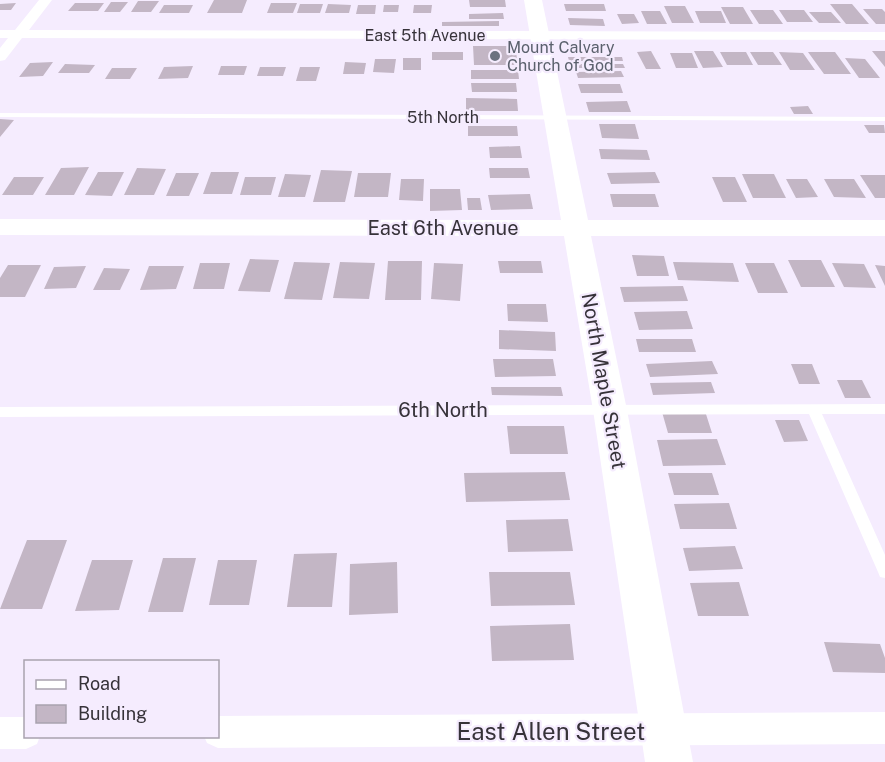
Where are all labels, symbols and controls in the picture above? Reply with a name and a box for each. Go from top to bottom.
street label: East 5th Avenue [364,26,486,45]
place label: Mount Calvary Church of God [507,38,615,75]
marker: Mount Calvary Church of God [488,49,502,63]
street label: 5th North [407,108,479,127]
street label: East 6th Avenue [367,216,519,240]
street label: North Maple Street [577,291,631,471]
street label: 6th North [398,398,488,422]
legend [24,660,219,738]
text: Road [78,673,121,694]
text: Building [78,703,147,724]
street label: East Allen Street [457,717,645,745]

